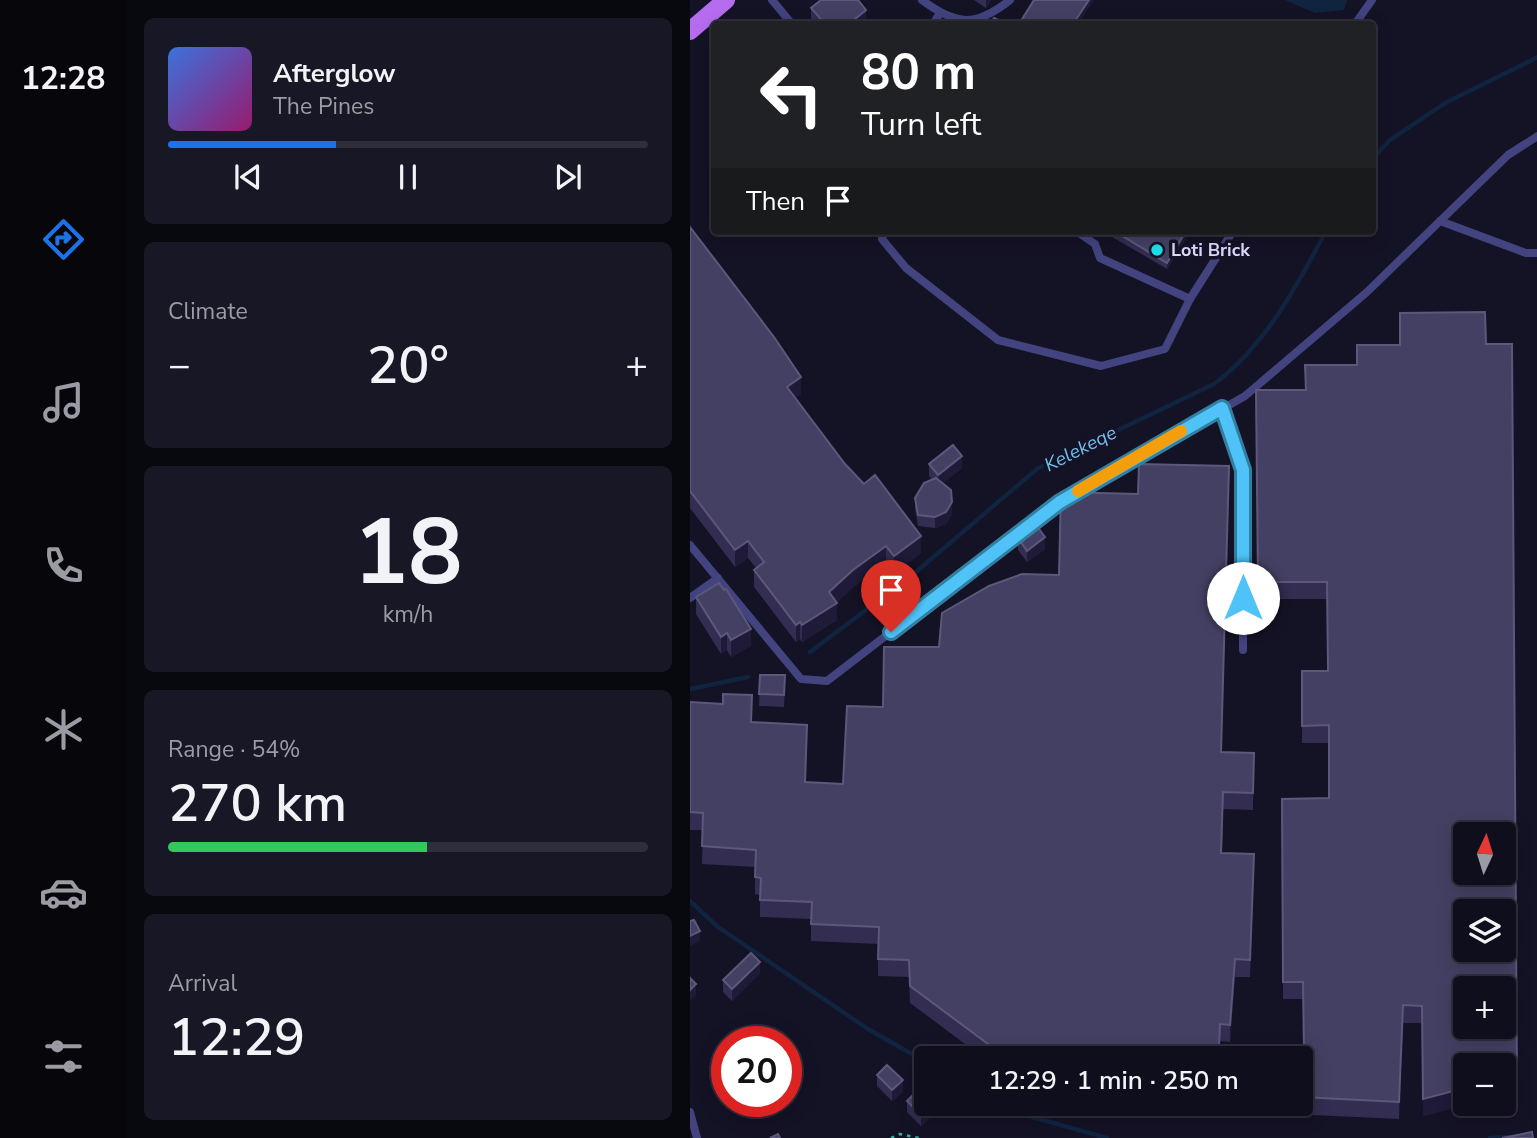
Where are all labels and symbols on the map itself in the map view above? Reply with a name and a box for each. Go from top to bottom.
place label: Loti Brick [1171,238,1250,262]
marker: Loti Brick [1149,242,1165,258]
water label: Kelekeqe [1040,420,1121,478]
pin [861,560,921,632]
position arrow [1206,561,1280,635]
north arrow [1453,822,1516,886]
speed limit sign: 20 [711,1026,802,1117]

